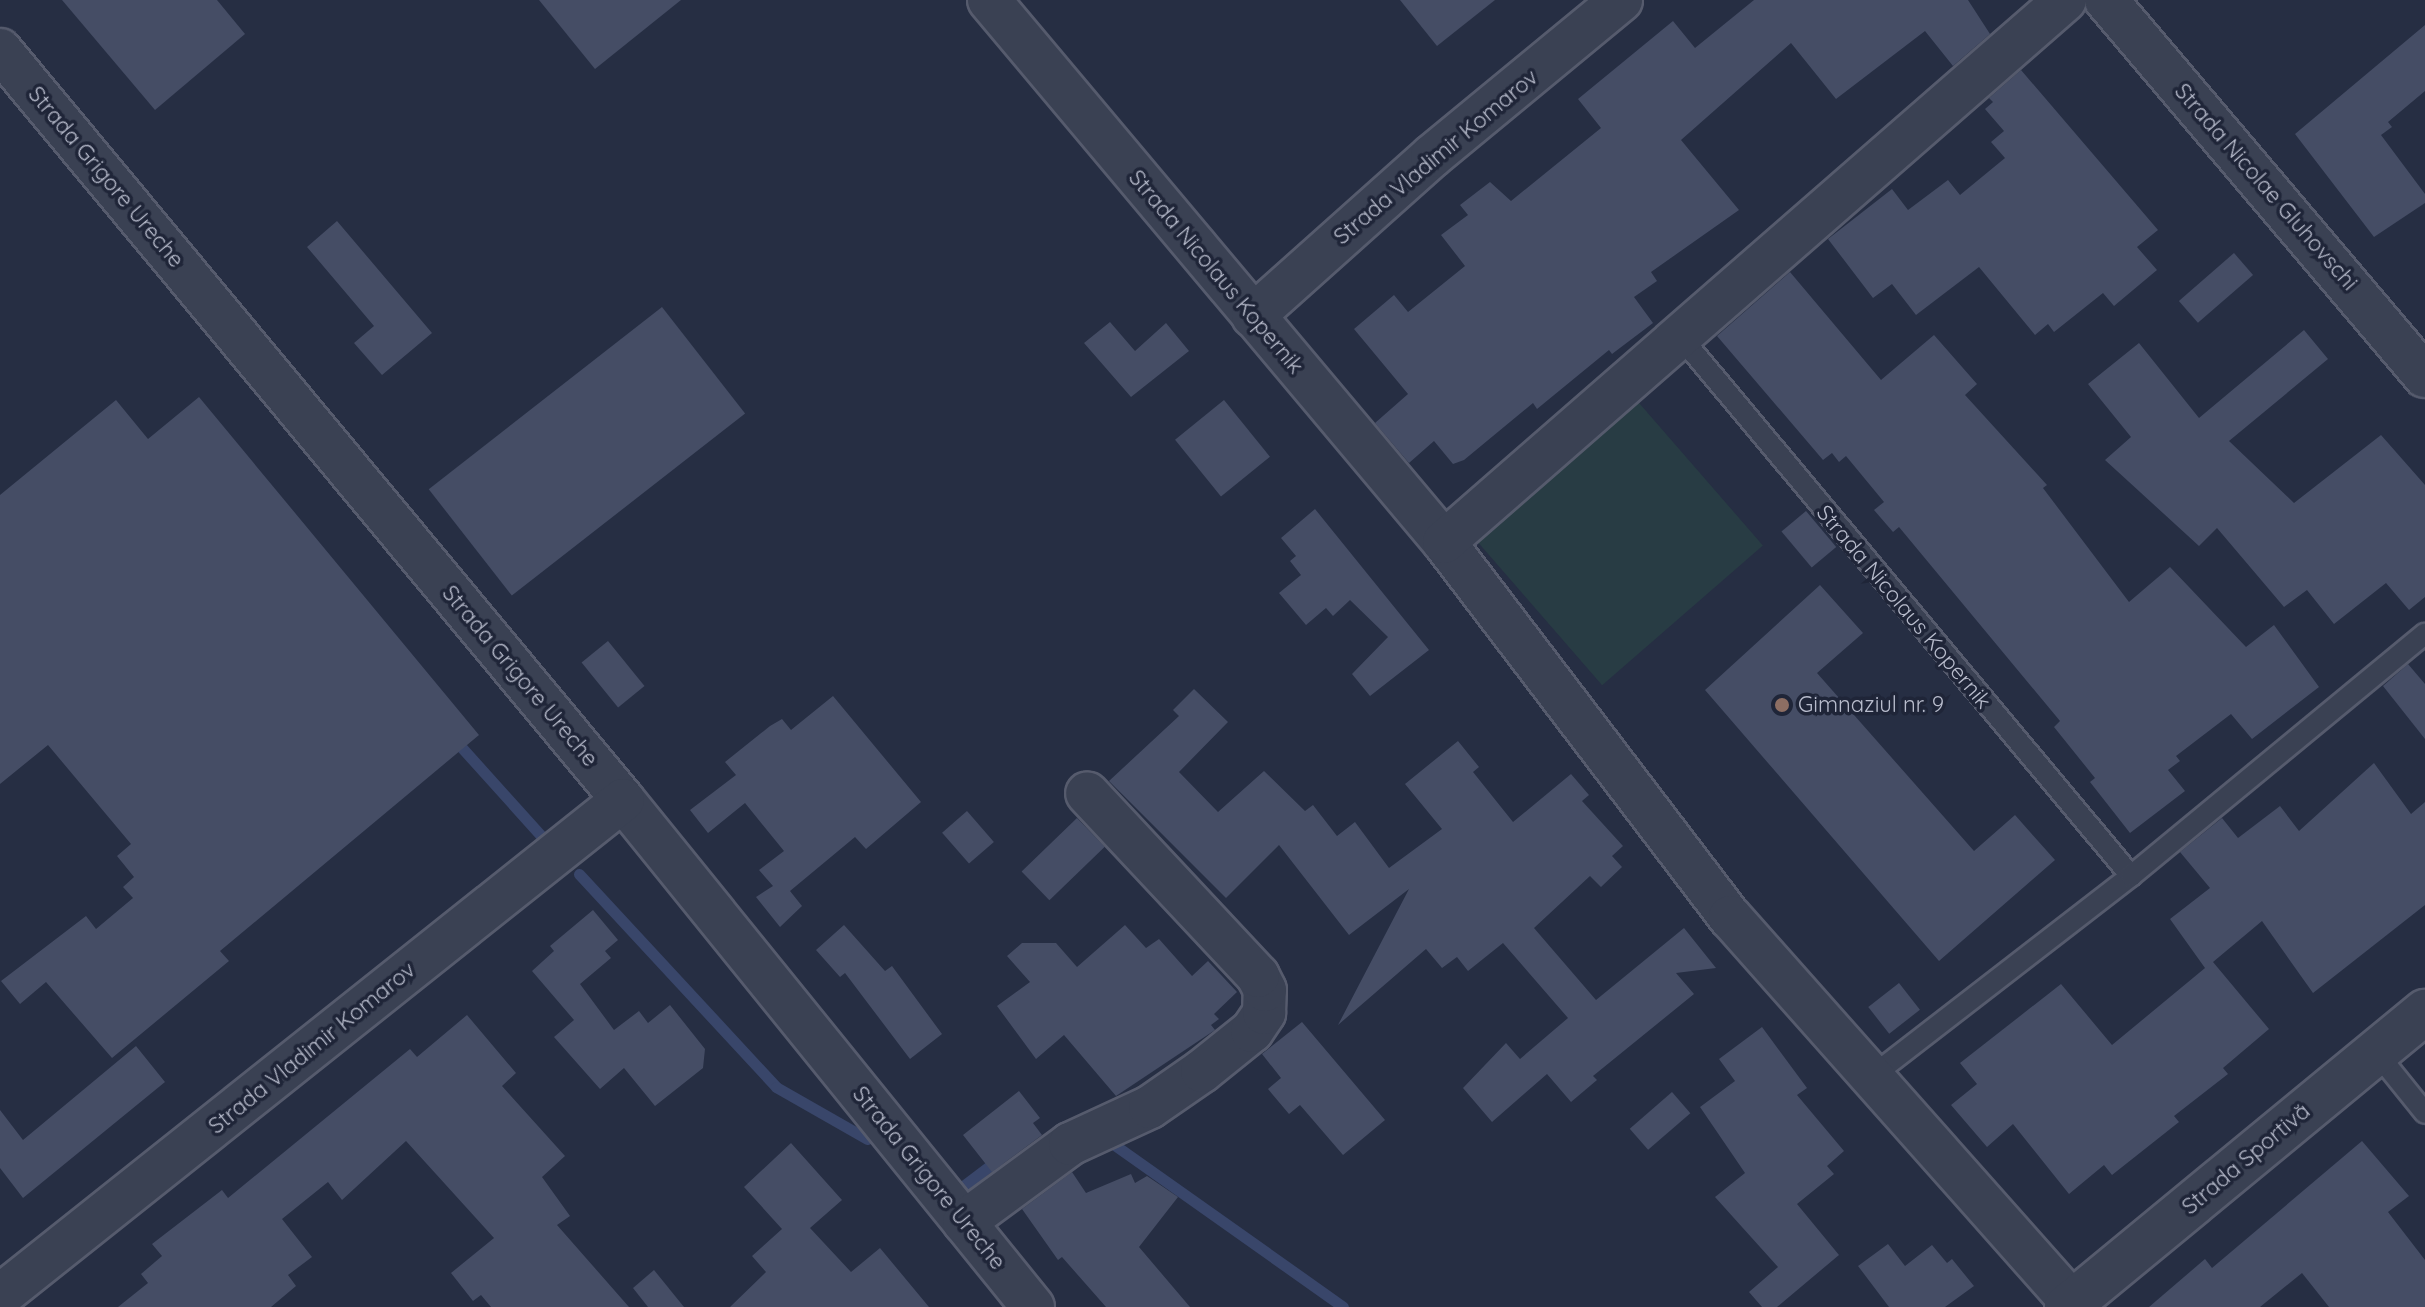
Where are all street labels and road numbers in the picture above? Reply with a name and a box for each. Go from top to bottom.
street label: Strada Vladimir Komarov [1329,64,1543,250]
street label: Strada Nicolae Gluhovschi [2169,78,2363,296]
street label: Strada Grigore Ureche [23,81,189,273]
street label: Strada Nicolaus Kopernik [1123,165,1309,379]
street label: Strada Nicolaus Kopernik [1811,500,1997,714]
street label: Strada Grigore Ureche [437,580,603,772]
street label: Strada Vladimir Komarov [203,956,421,1140]
street label: Strada Grigore Ureche [847,1081,1011,1275]
street label: Strada Sportivă [2177,1098,2315,1220]

